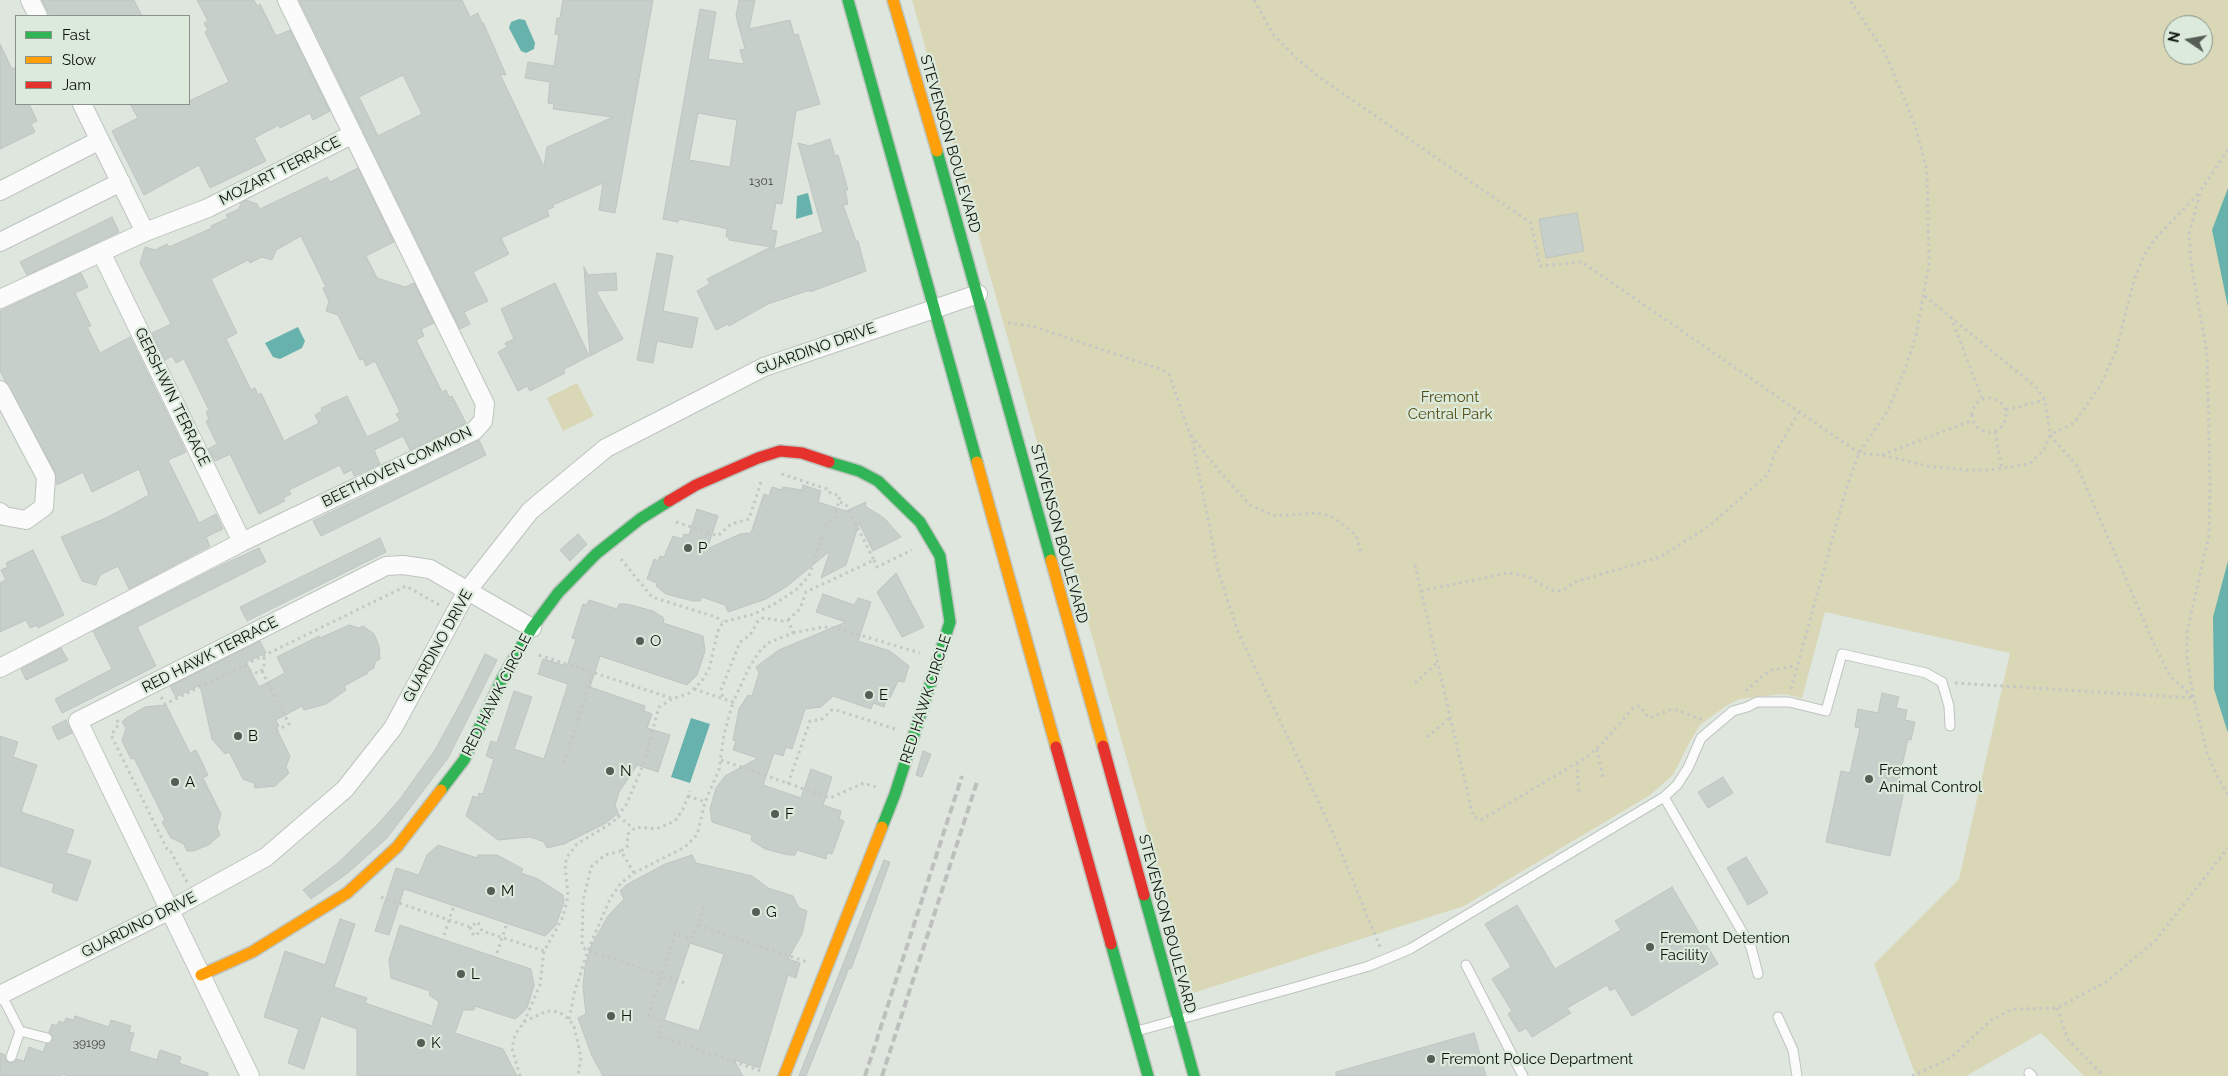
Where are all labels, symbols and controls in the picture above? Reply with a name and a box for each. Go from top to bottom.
legend [15,15,190,105]
north arrow [2163,15,2213,65]
text: Fast [62,26,90,44]
text: N [2165,30,2183,44]
text: Slow [62,51,96,69]
street label: STEVENSON BOULEVARD [916,53,984,235]
text: Jam [62,76,91,94]
street label: MOZART TERRACE [216,133,344,209]
house number: 1301 [749,174,773,188]
street label: GUARDINO DRIVE [754,319,878,379]
street label: GERSHWIN TERRACE [131,325,213,469]
park label: Fremont Central Park [1408,388,1492,423]
street label: BEETHOVEN COMMON [319,423,475,511]
street label: STEVENSON BOULEVARD [1026,443,1092,625]
place label: P [698,539,707,557]
marker: P [682,542,694,554]
street label: GUARDINO DRIVE [400,586,476,706]
street label: RED HAWK TERRACE [139,613,281,697]
street label: RED HAWK CIRCLE [458,631,536,759]
place label: O [650,632,661,650]
street label: RED HAWK CIRCLE [897,632,955,766]
marker: O [634,635,646,647]
place label: E [879,686,888,704]
marker: E [863,689,875,701]
place label: B [248,727,258,745]
marker: B [232,730,244,742]
place label: Fremont Animal Control [1879,761,1982,796]
place label: N [620,762,632,780]
marker: N [604,765,616,777]
place label: A [185,773,195,791]
marker: Fremont Animal Control [1863,773,1875,785]
marker: A [169,776,181,788]
place label: F [785,805,794,823]
marker: F [769,808,781,820]
street label: STEVENSON BOULEVARD [1134,833,1200,1015]
place label: M [501,882,514,900]
marker: M [485,885,497,897]
street label: GUARDINO DRIVE [79,888,199,962]
place label: G [766,903,777,921]
marker: G [750,906,762,918]
place label: Fremont Detention Facility [1660,929,1790,964]
marker: Fremont Detention Facility [1644,941,1656,953]
place label: L [471,965,480,983]
marker: L [455,968,467,980]
place label: H [621,1007,632,1025]
marker: H [605,1010,617,1022]
place label: K [431,1034,441,1052]
house number: 39199 [73,1036,105,1050]
marker: K [415,1037,427,1049]
place label: Fremont Police Department [1441,1050,1633,1068]
marker: Fremont Police Department [1425,1053,1437,1065]

